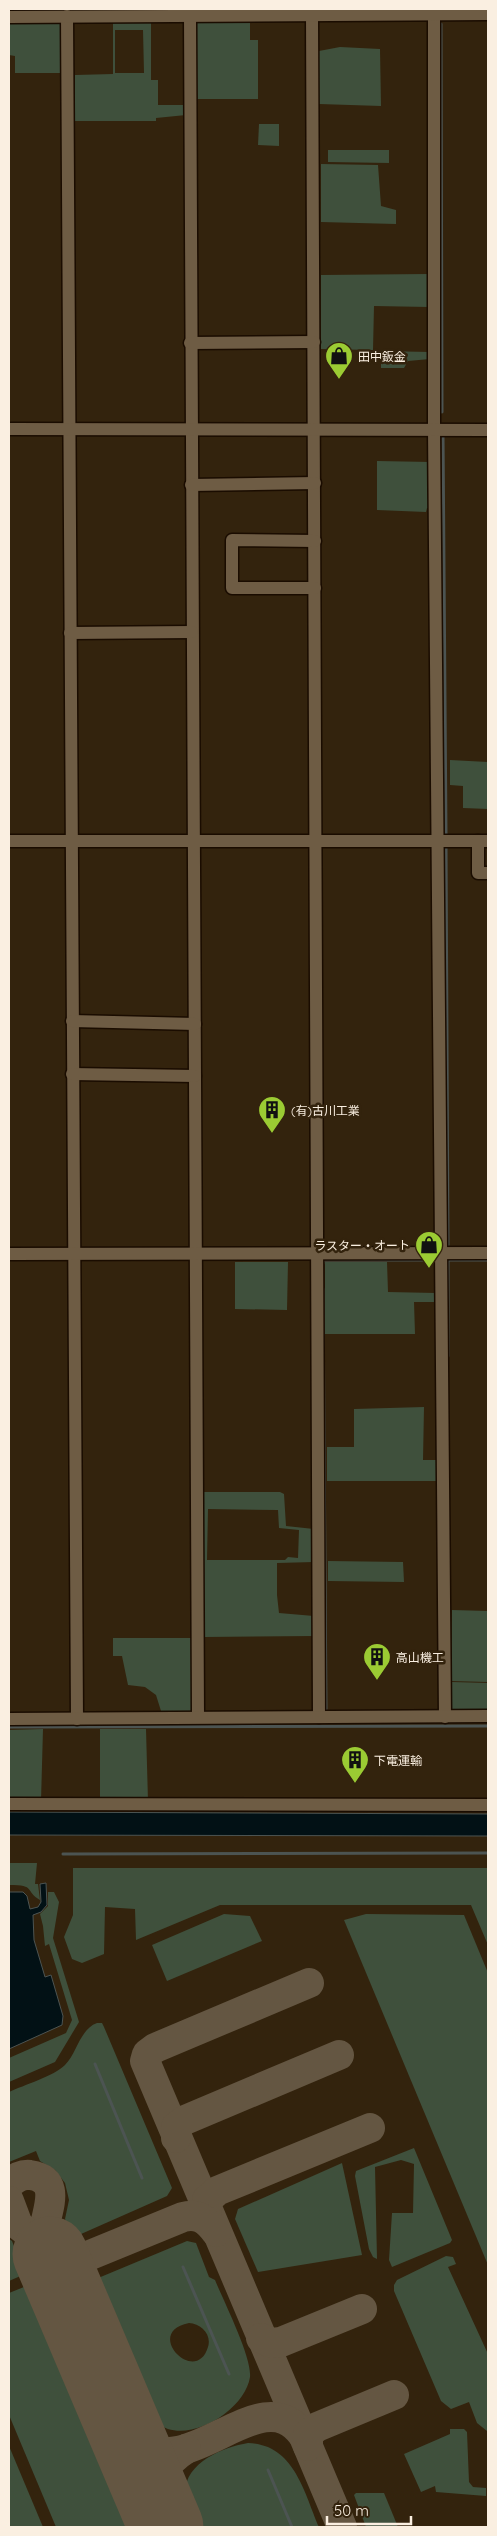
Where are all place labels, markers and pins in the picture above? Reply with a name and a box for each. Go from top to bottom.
shop icon: 田中鈑金 [324,341,354,380]
place label: 田中鈑金 [358,349,406,364]
building icon: (有)古川工業 [257,1095,287,1134]
place label: (有)古川工業 [291,1103,360,1118]
shop icon: ラスター・オート [414,1230,444,1269]
place label: ラスター・オート [314,1238,410,1253]
building icon: 高山機工 [362,1642,392,1681]
place label: 高山機工 [396,1650,444,1665]
building icon: 下電運輸 [340,1745,370,1784]
place label: 下電運輸 [374,1753,422,1768]

